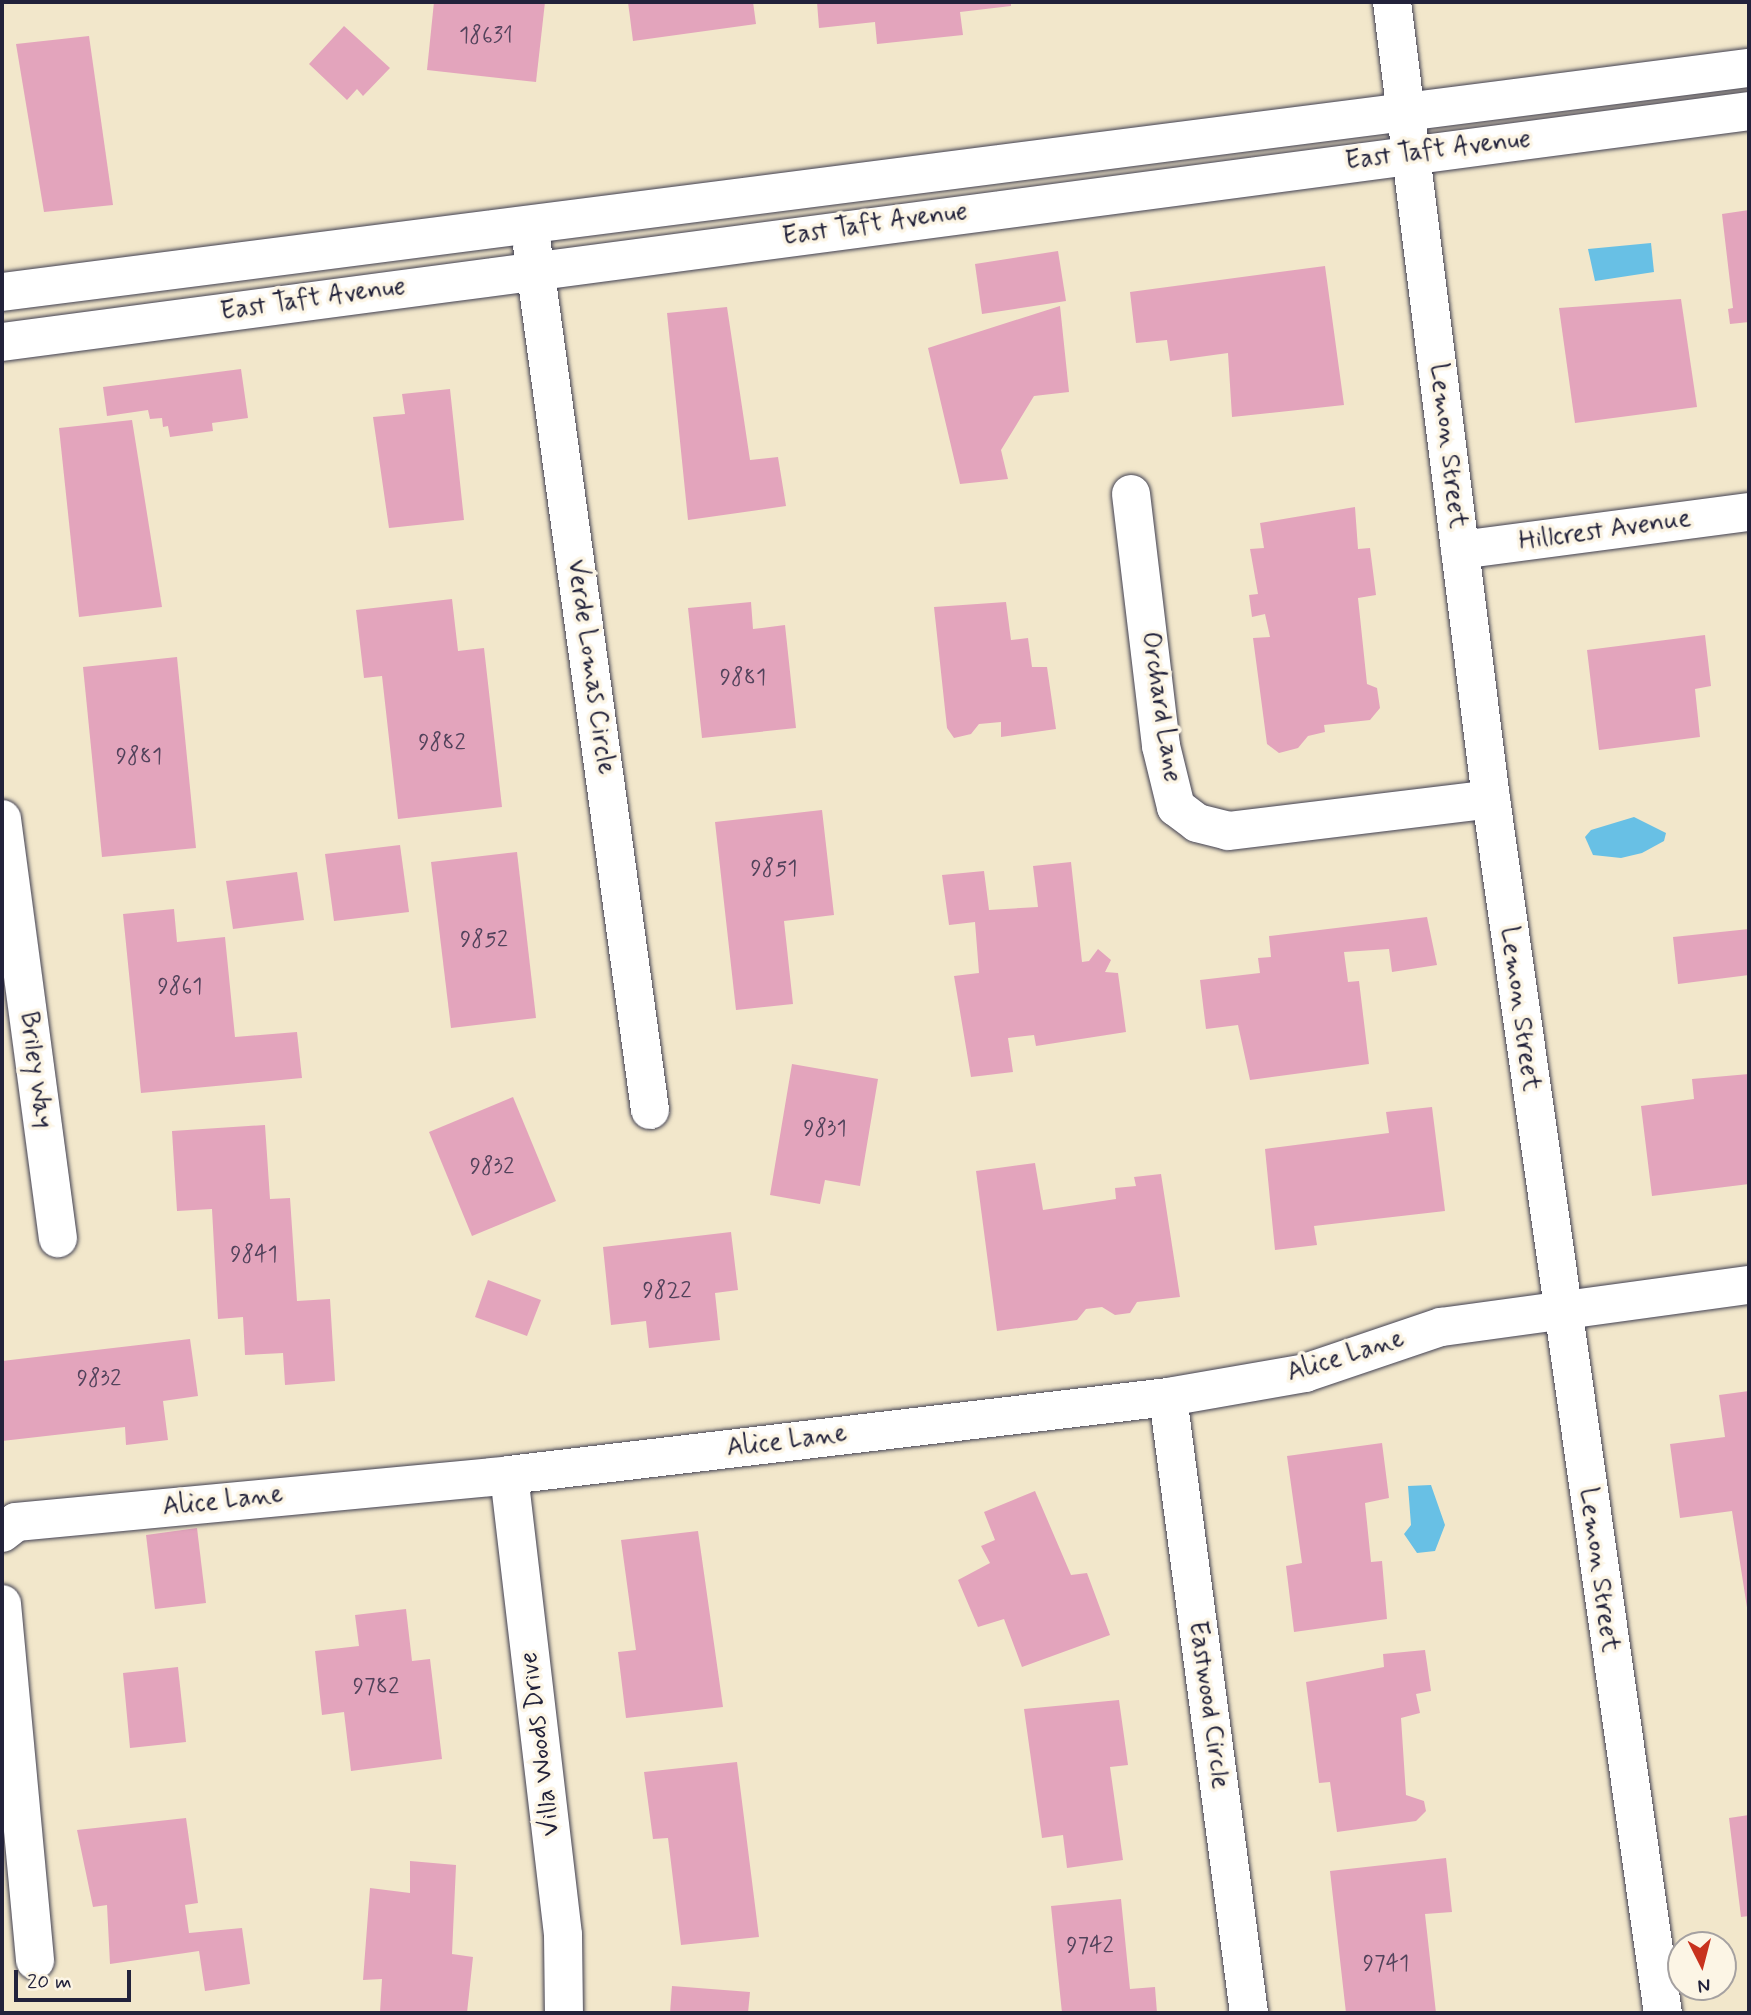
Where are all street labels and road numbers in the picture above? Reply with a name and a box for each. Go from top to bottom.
street label: East Taft Avenue [1342,124,1534,178]
street label: East Taft Avenue [779,196,971,254]
street label: East Taft Avenue [217,271,409,329]
street label: Lemon Street [1421,362,1473,530]
street label: Hillcrest Avenue [1517,503,1693,559]
street label: Verde Lomas Circle [559,557,621,777]
street label: Orchard Lane [1133,629,1187,785]
street label: Lemon Street [1492,925,1546,1093]
street label: Briley Way [11,1008,59,1132]
street label: Alice Lane [1285,1325,1407,1389]
street label: Alice Lane [726,1419,848,1465]
street label: Alice Lane [163,1480,283,1524]
street label: Lemon Street [1571,1486,1625,1654]
street label: Eastwood Circle [1181,1619,1235,1791]
street label: Villa Woods Drive [514,1650,568,1838]

